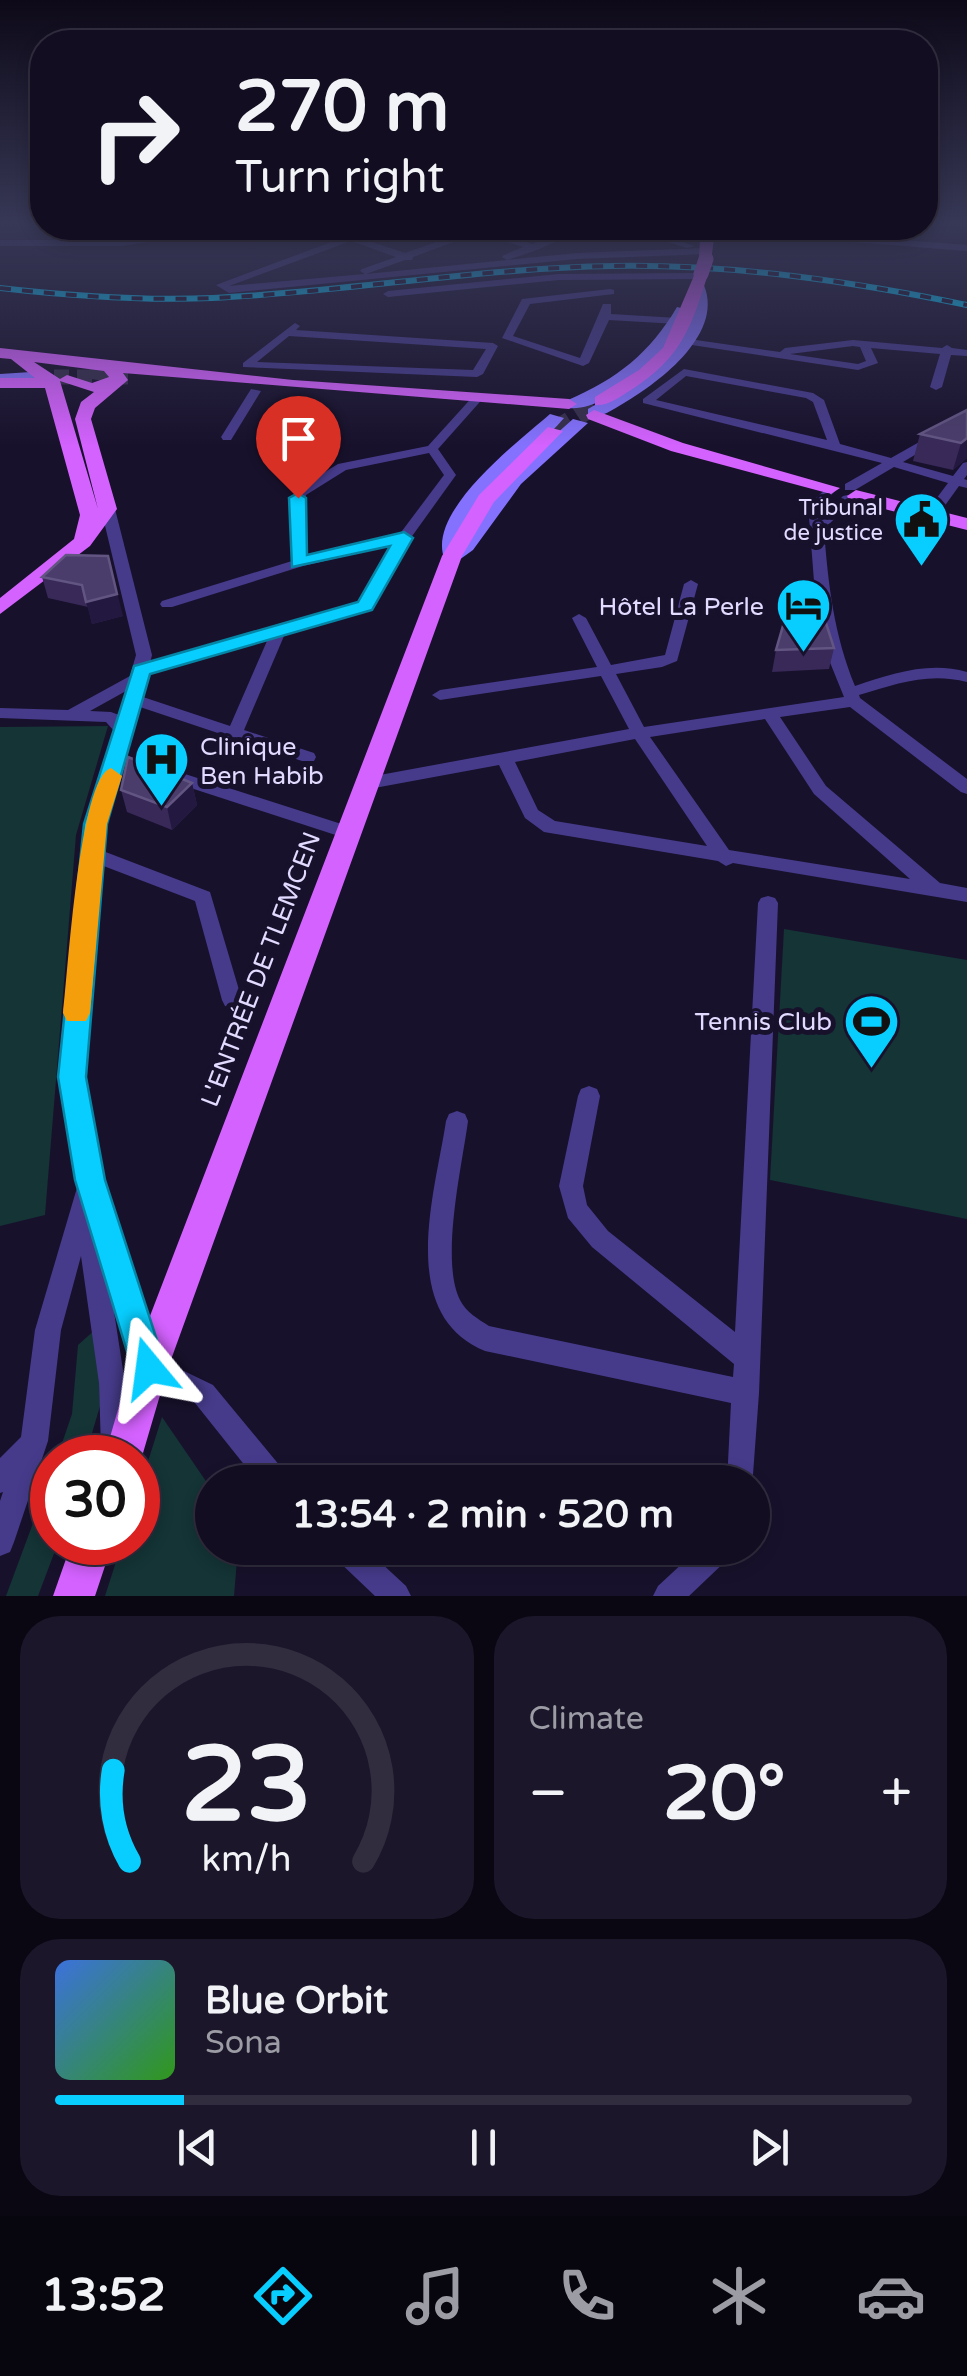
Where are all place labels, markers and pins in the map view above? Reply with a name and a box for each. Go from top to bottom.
pin [256,396,341,499]
public building icon: Tribunal de justice [892,490,952,569]
place label: Tribunal de justice [784,495,883,546]
hotel icon: Hôtel La Perle [773,576,833,655]
place label: Hôtel La Perle [599,592,764,622]
hospital icon: Clinique Ben Habib [131,730,191,809]
place label: Clinique Ben Habib [200,732,324,791]
sports icon: Tennis Club [841,991,901,1070]
place label: Tennis Club [694,1007,832,1037]

